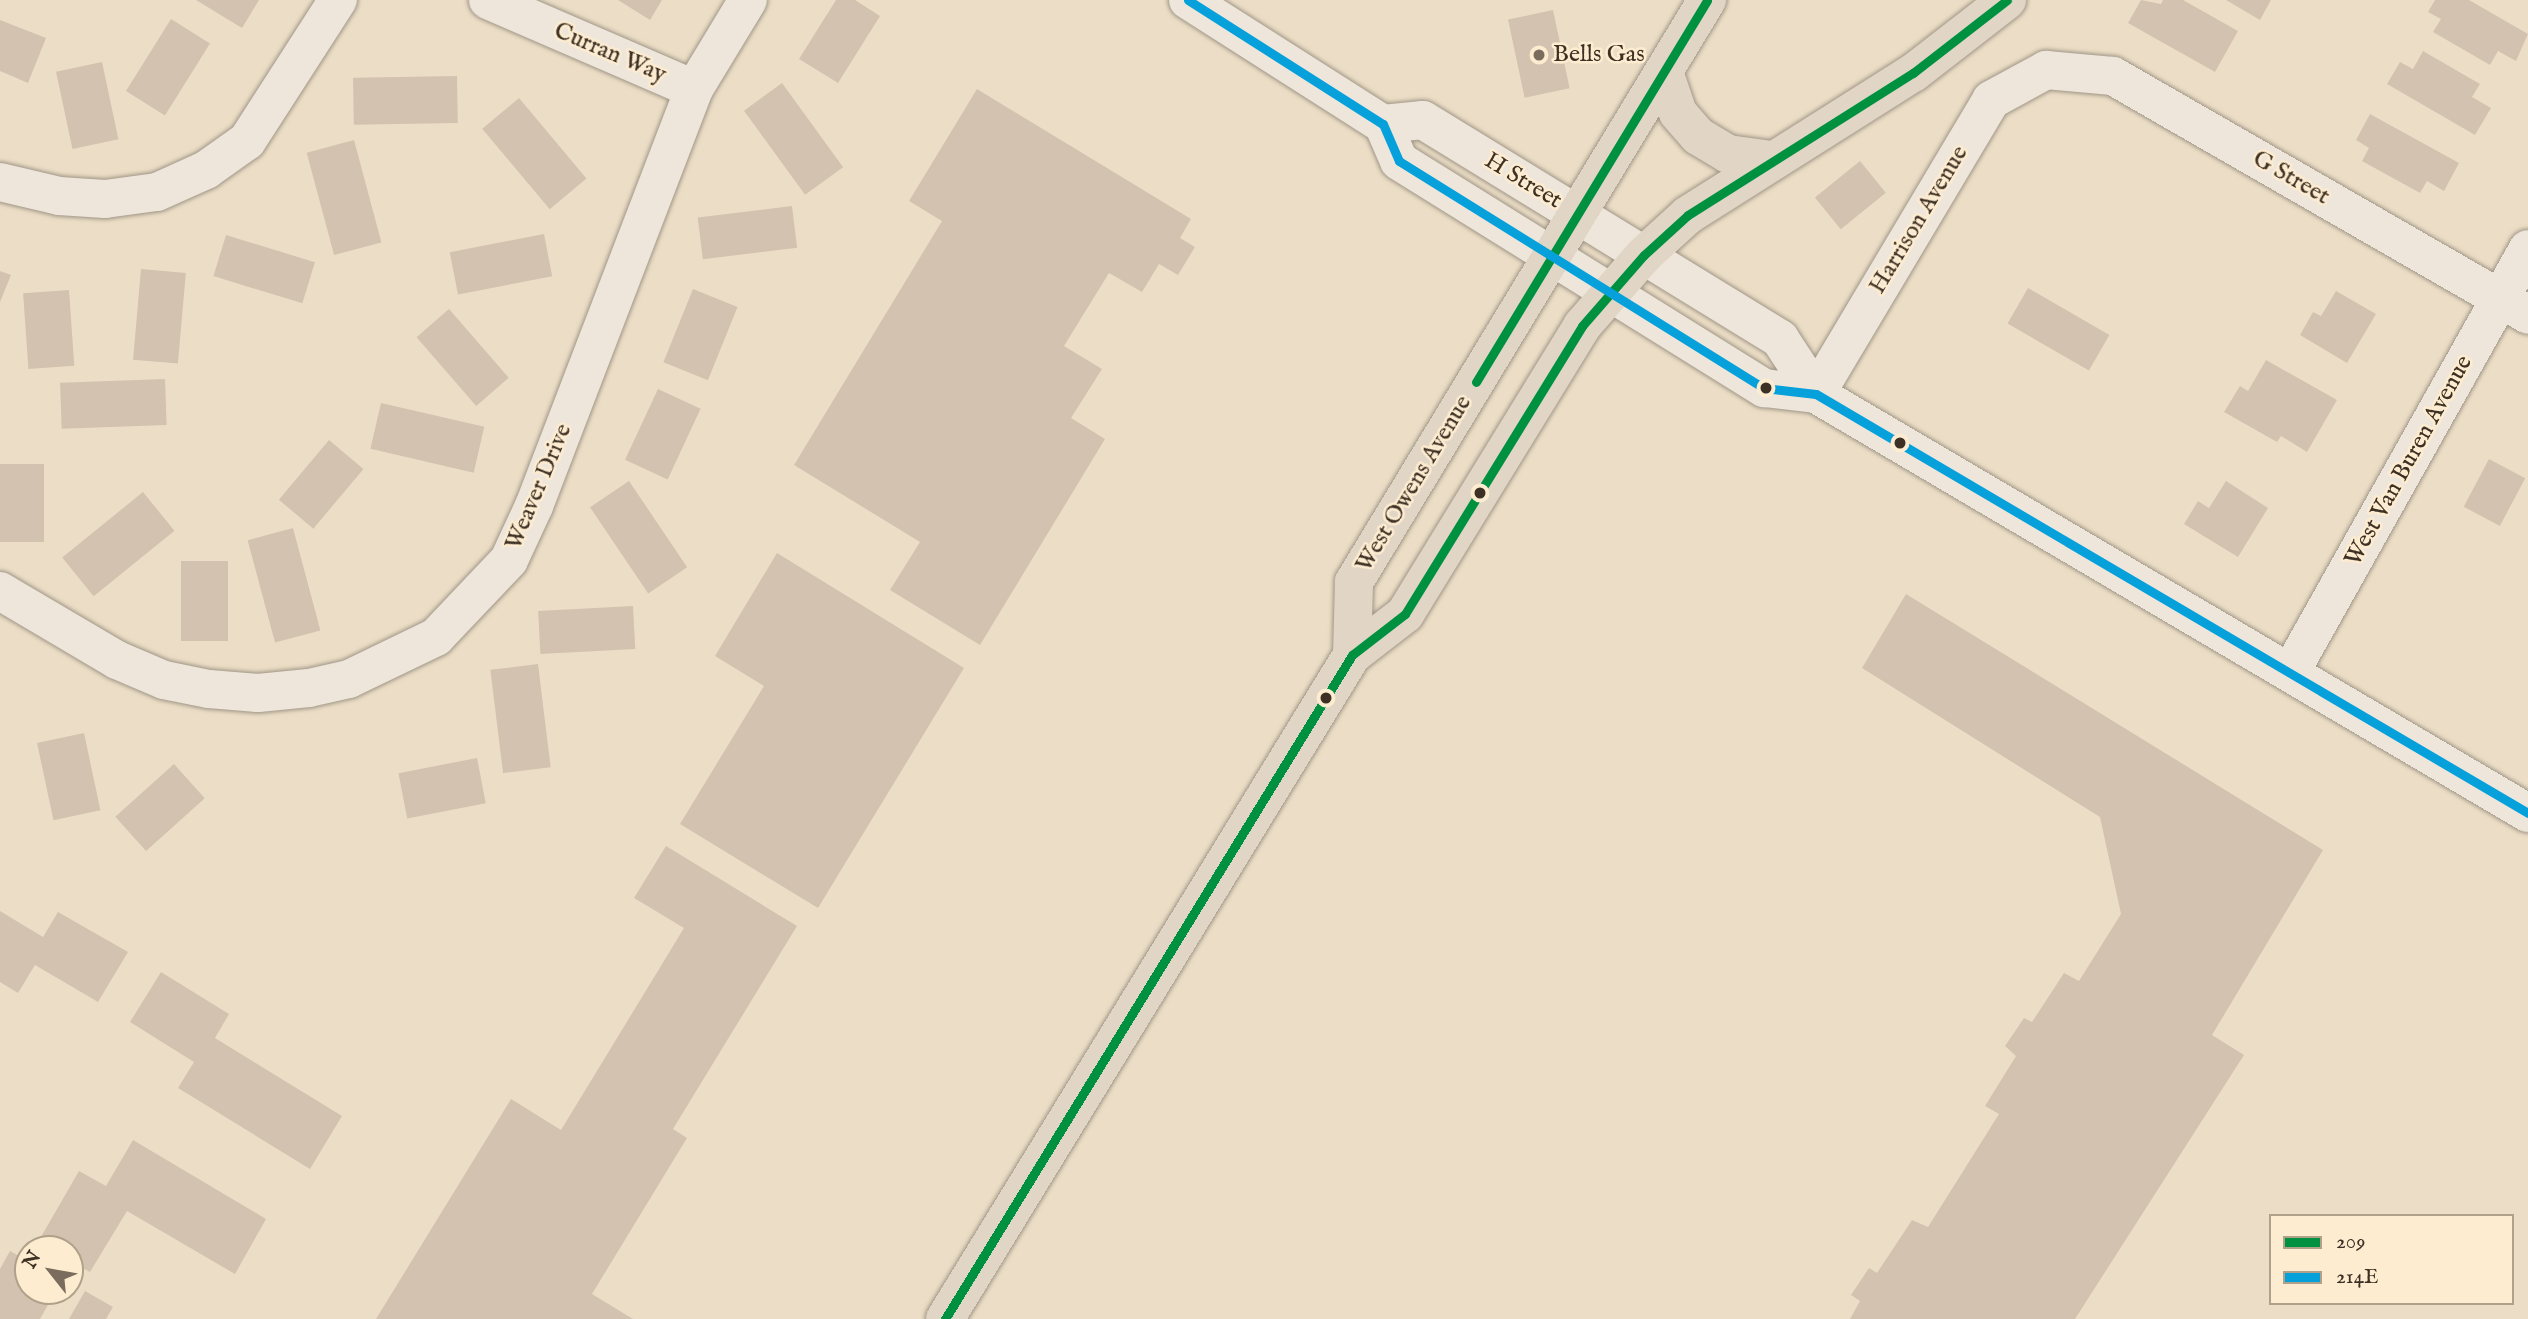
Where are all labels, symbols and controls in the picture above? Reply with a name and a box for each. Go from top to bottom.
street label: Curran Way [550,17,670,89]
place label: Bells Gas [1553,41,1645,69]
marker: Bells Gas [1531,47,1547,63]
street label: Harrison Avenue [1863,141,1975,299]
street label: G Street [2247,145,2335,211]
street label: H Street [1479,147,1567,215]
street label: West Van Buren Avenue [2339,351,2479,571]
unlabelled marker [1759,381,1773,395]
street label: West Owens Avenue [1350,390,1478,578]
street label: Weaver Drive [500,420,578,554]
unlabelled marker [1893,436,1907,450]
unlabelled marker [1473,486,1487,500]
unlabelled marker [1319,691,1333,705]
legend [2269,1214,2514,1305]
text: 209 [2336,1229,2365,1256]
north arrow [14,1235,84,1305]
text: N [18,1247,47,1273]
text: 214E [2336,1264,2379,1291]

